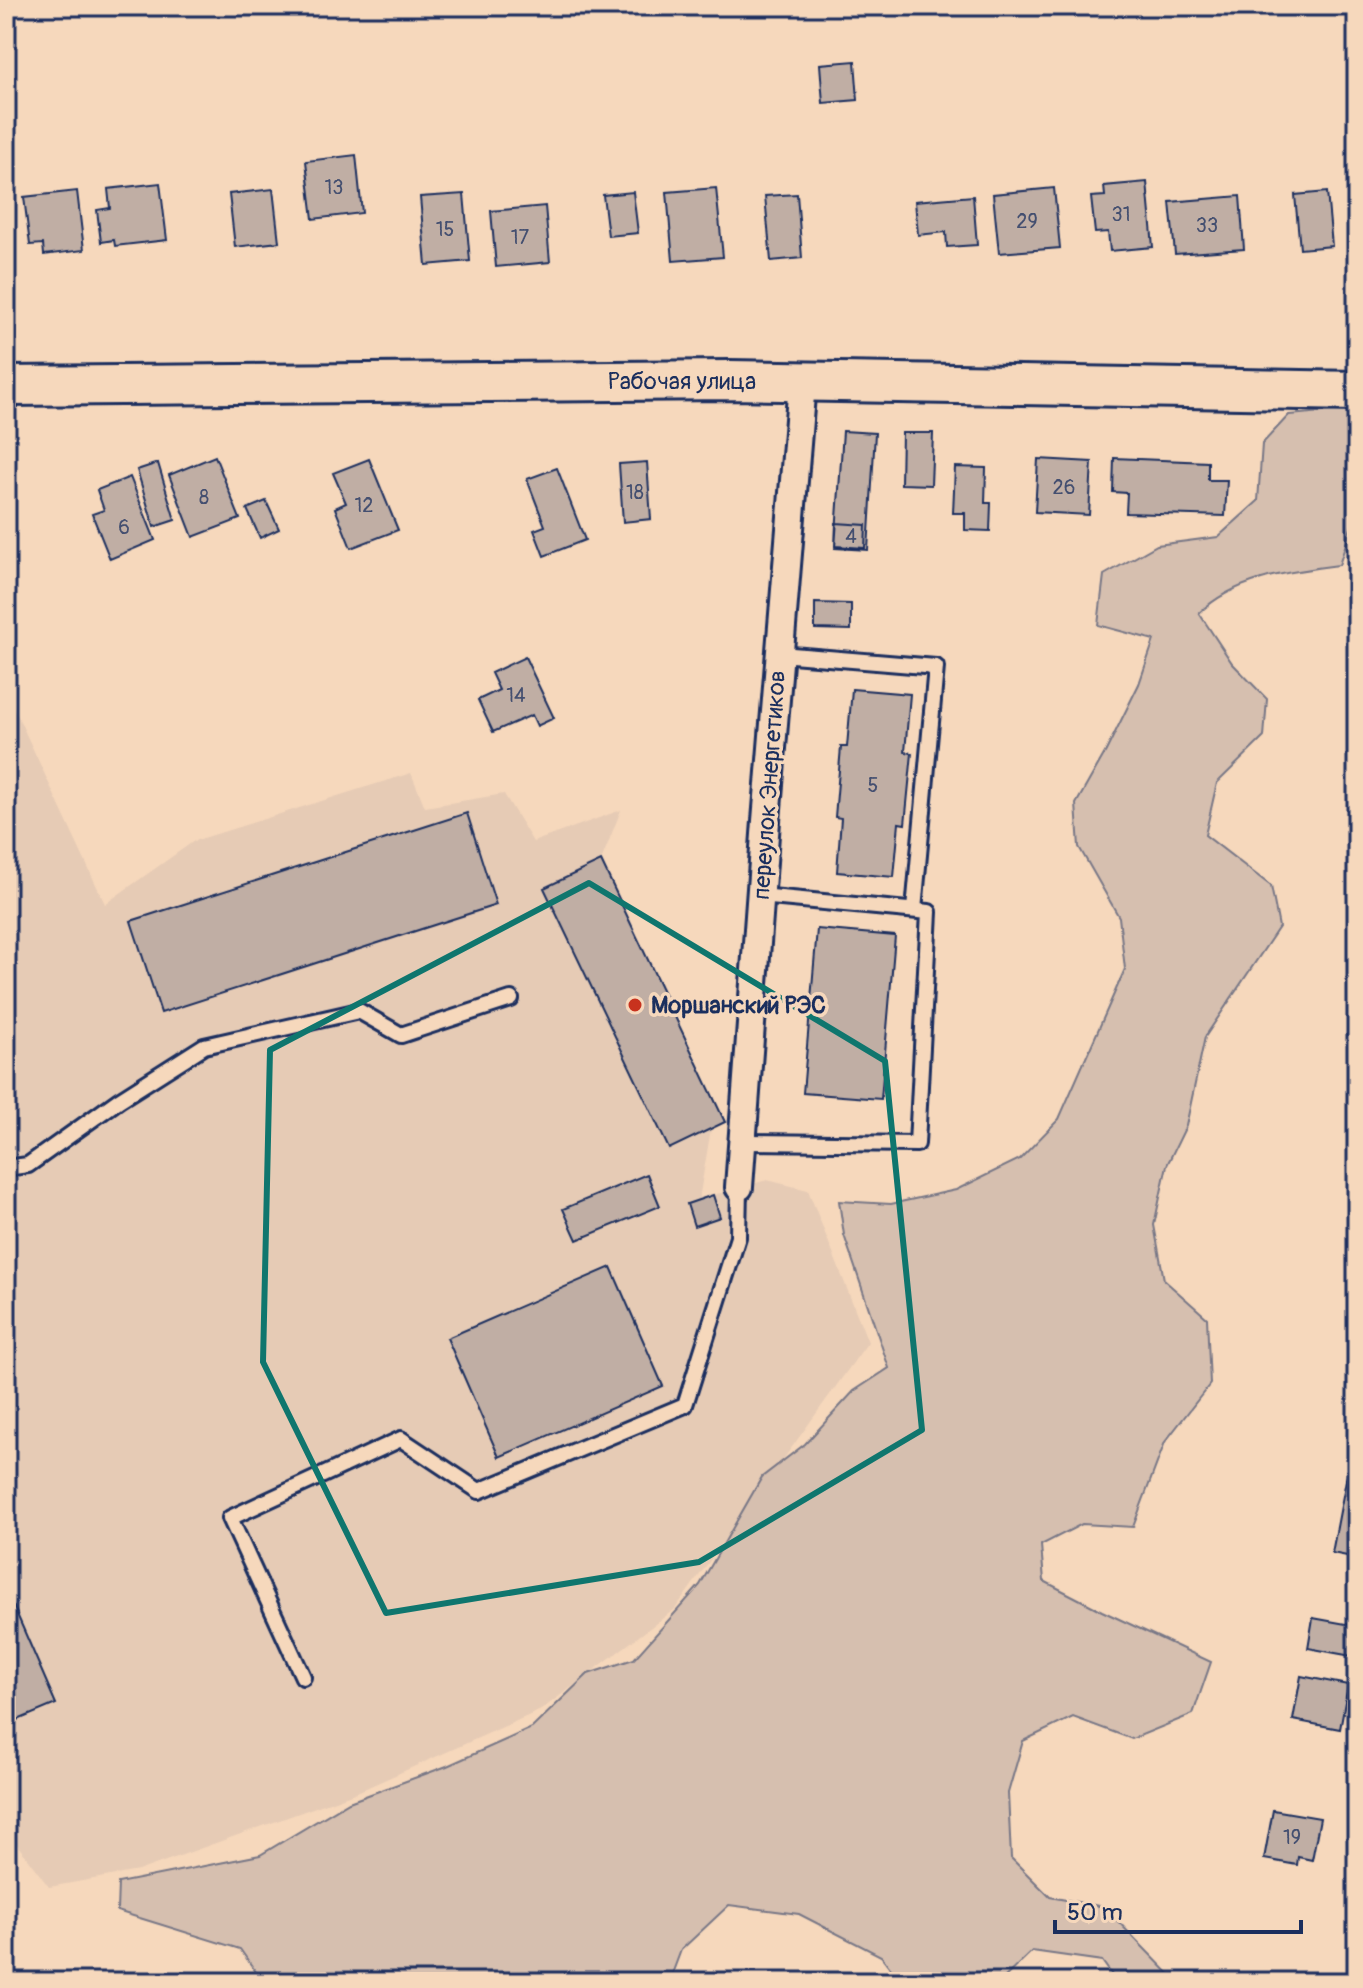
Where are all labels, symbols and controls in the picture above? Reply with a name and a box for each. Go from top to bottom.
house number: 13 [325,175,343,200]
house number: 31 [1112,202,1130,227]
house number: 29 [1016,209,1038,234]
house number: 33 [1196,213,1218,238]
house number: 15 [436,217,454,242]
house number: 17 [511,225,530,250]
street label: Рабочая улица [608,367,756,396]
house number: 26 [1053,475,1075,500]
house number: 18 [626,480,644,505]
house number: 8 [199,485,209,510]
house number: 12 [355,493,374,518]
house number: 6 [118,515,130,540]
house number: 4 [845,524,857,549]
street label: переулок Энергетиков [747,669,792,901]
house number: 14 [506,683,526,708]
house number: 5 [868,773,878,798]
place label: Моршанский РЭС [651,991,826,1020]
marker: Моршанский РЭС [626,996,644,1014]
house number: 19 [1283,1825,1301,1850]
scale bar [1055,1884,1301,1934]
text: 50 m [1067,1898,1123,1927]

